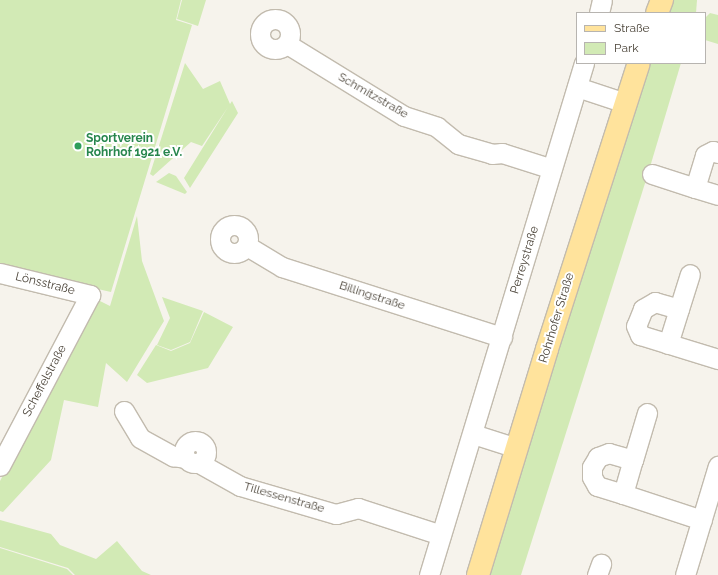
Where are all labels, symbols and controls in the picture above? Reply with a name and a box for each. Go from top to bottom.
legend [576,12,706,64]
text: Straße [614,21,650,35]
text: Park [614,41,639,55]
street label: Schmitzstraße [335,70,411,122]
place label: Sportverein Rohrhof 1921 e.V. [86,132,182,160]
marker: Sportverein Rohrhof 1921 e.V. [73,141,83,151]
street label: Perreystraße [508,224,542,296]
street label: Lönsstraße [14,270,76,298]
street label: Rohrhofer Straße [536,271,578,365]
street label: Billingstraße [337,279,407,313]
street label: Scheffelstraße [20,343,70,419]
street label: Tillessenstraße [242,480,326,516]

